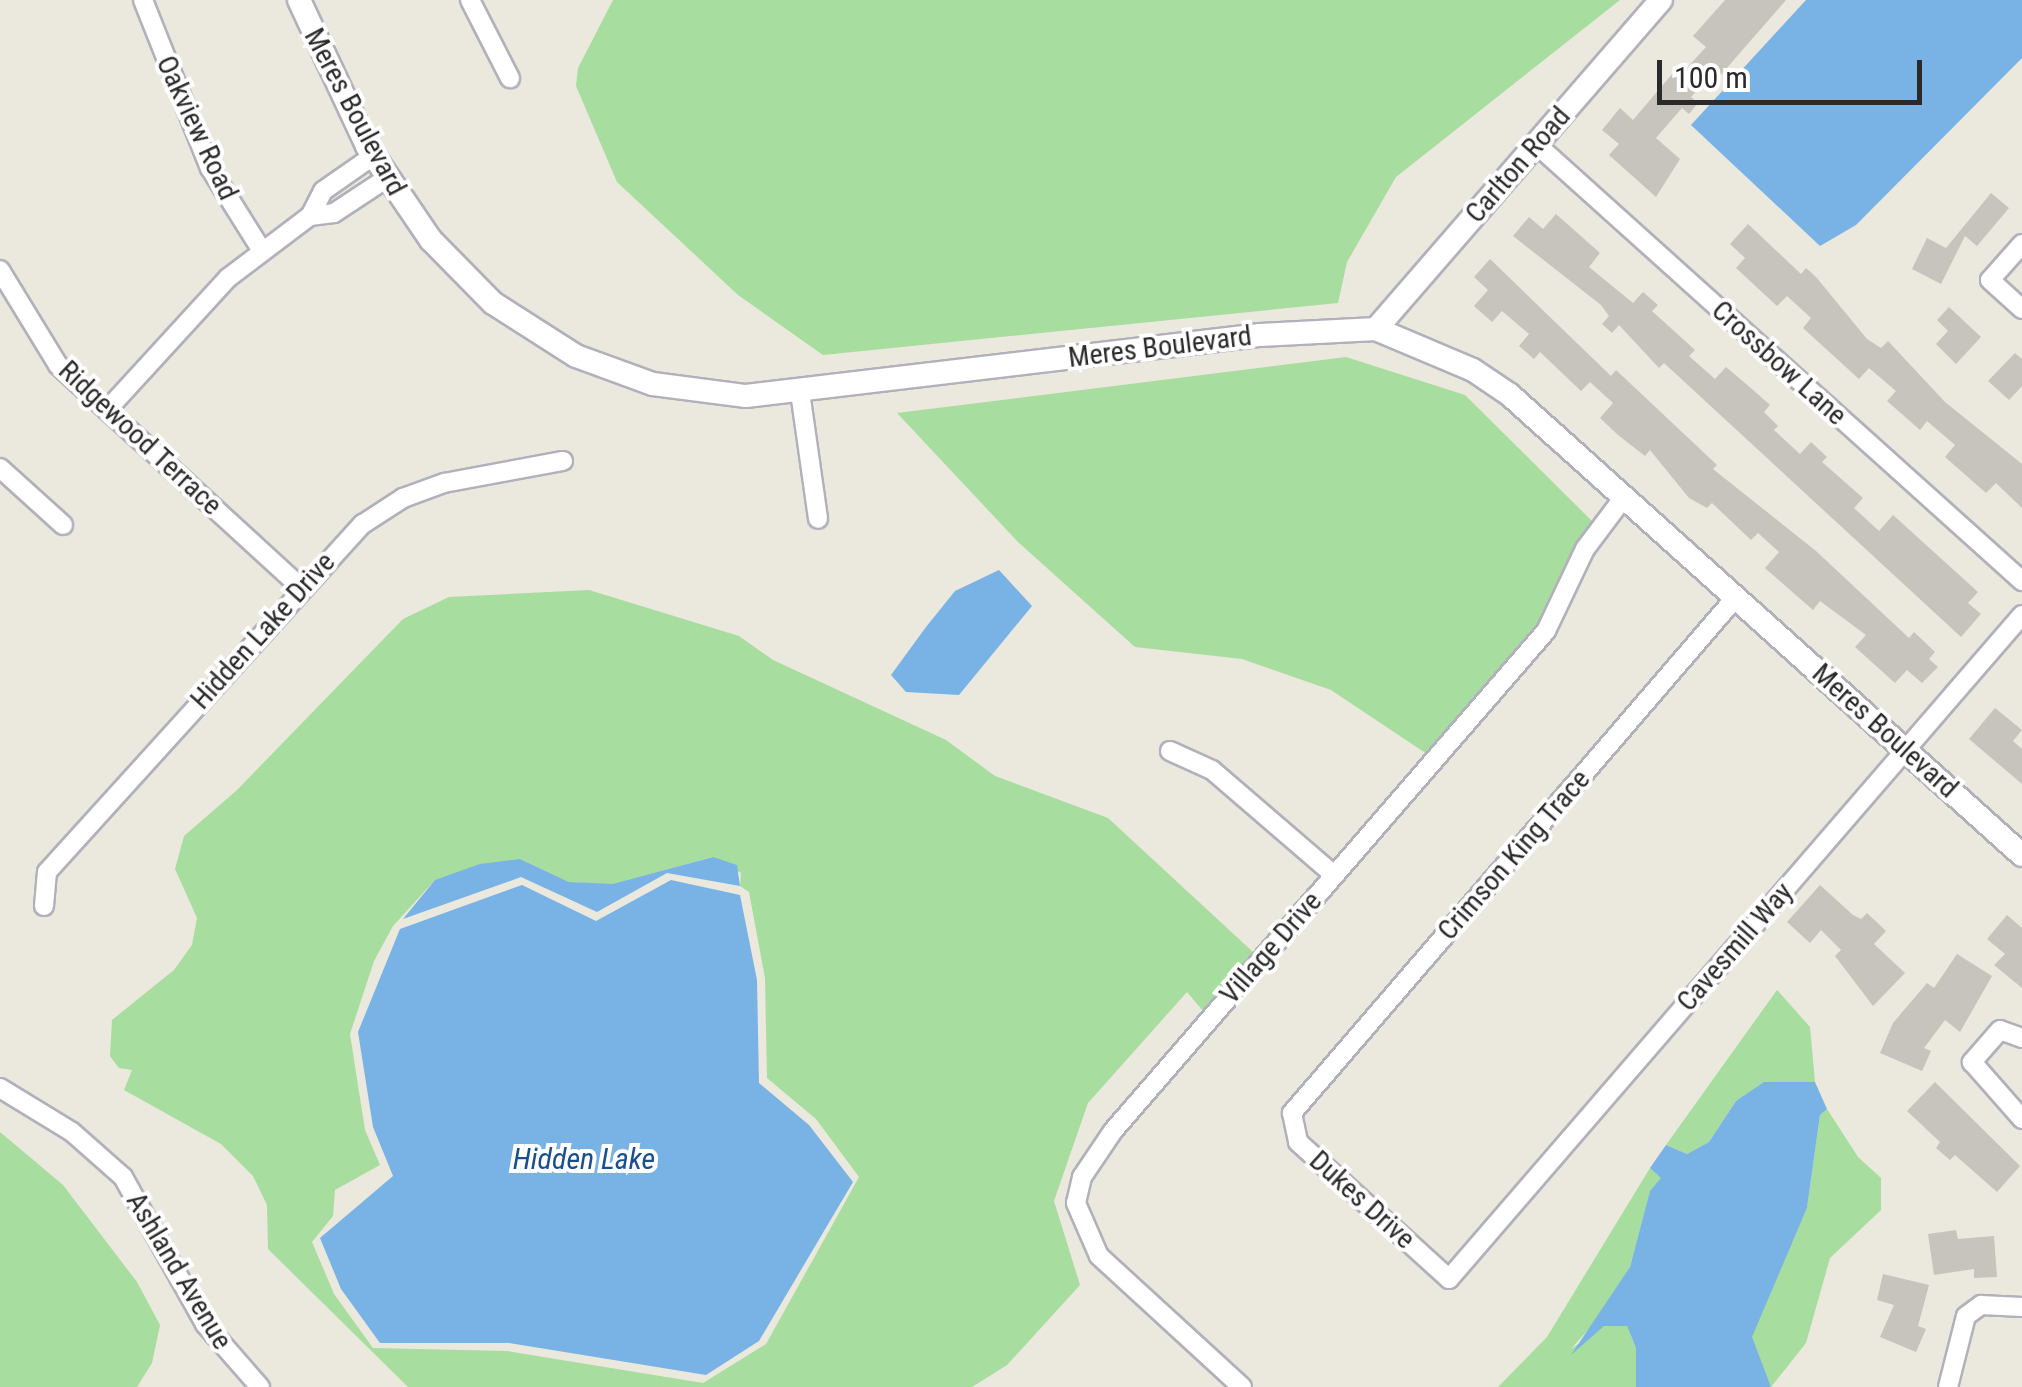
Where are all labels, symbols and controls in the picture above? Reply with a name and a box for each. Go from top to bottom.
street label: Meres Boulevard [297,23,413,201]
scale bar [1662,40,1927,102]
street label: Oakview Road [149,51,245,205]
text: 100 m [1674,60,1748,95]
street label: Carlton Road [1459,100,1577,230]
street label: Crossbow Lane [1705,294,1853,432]
street label: Meres Boulevard [1066,319,1254,375]
street label: Ridgewood Terrace [51,354,229,522]
street label: Hidden Lake Drive [184,546,342,716]
street label: Meres Boulevard [1805,657,1965,805]
street label: Crimson King Trace [1431,763,1597,947]
street label: Cavesmill Way [1670,876,1800,1018]
street label: Village Drive [1213,885,1329,1011]
water label: Hidden Lake [513,1141,655,1177]
street label: Dukes Drive [1302,1144,1422,1256]
street label: Ashland Avenue [119,1187,239,1355]

